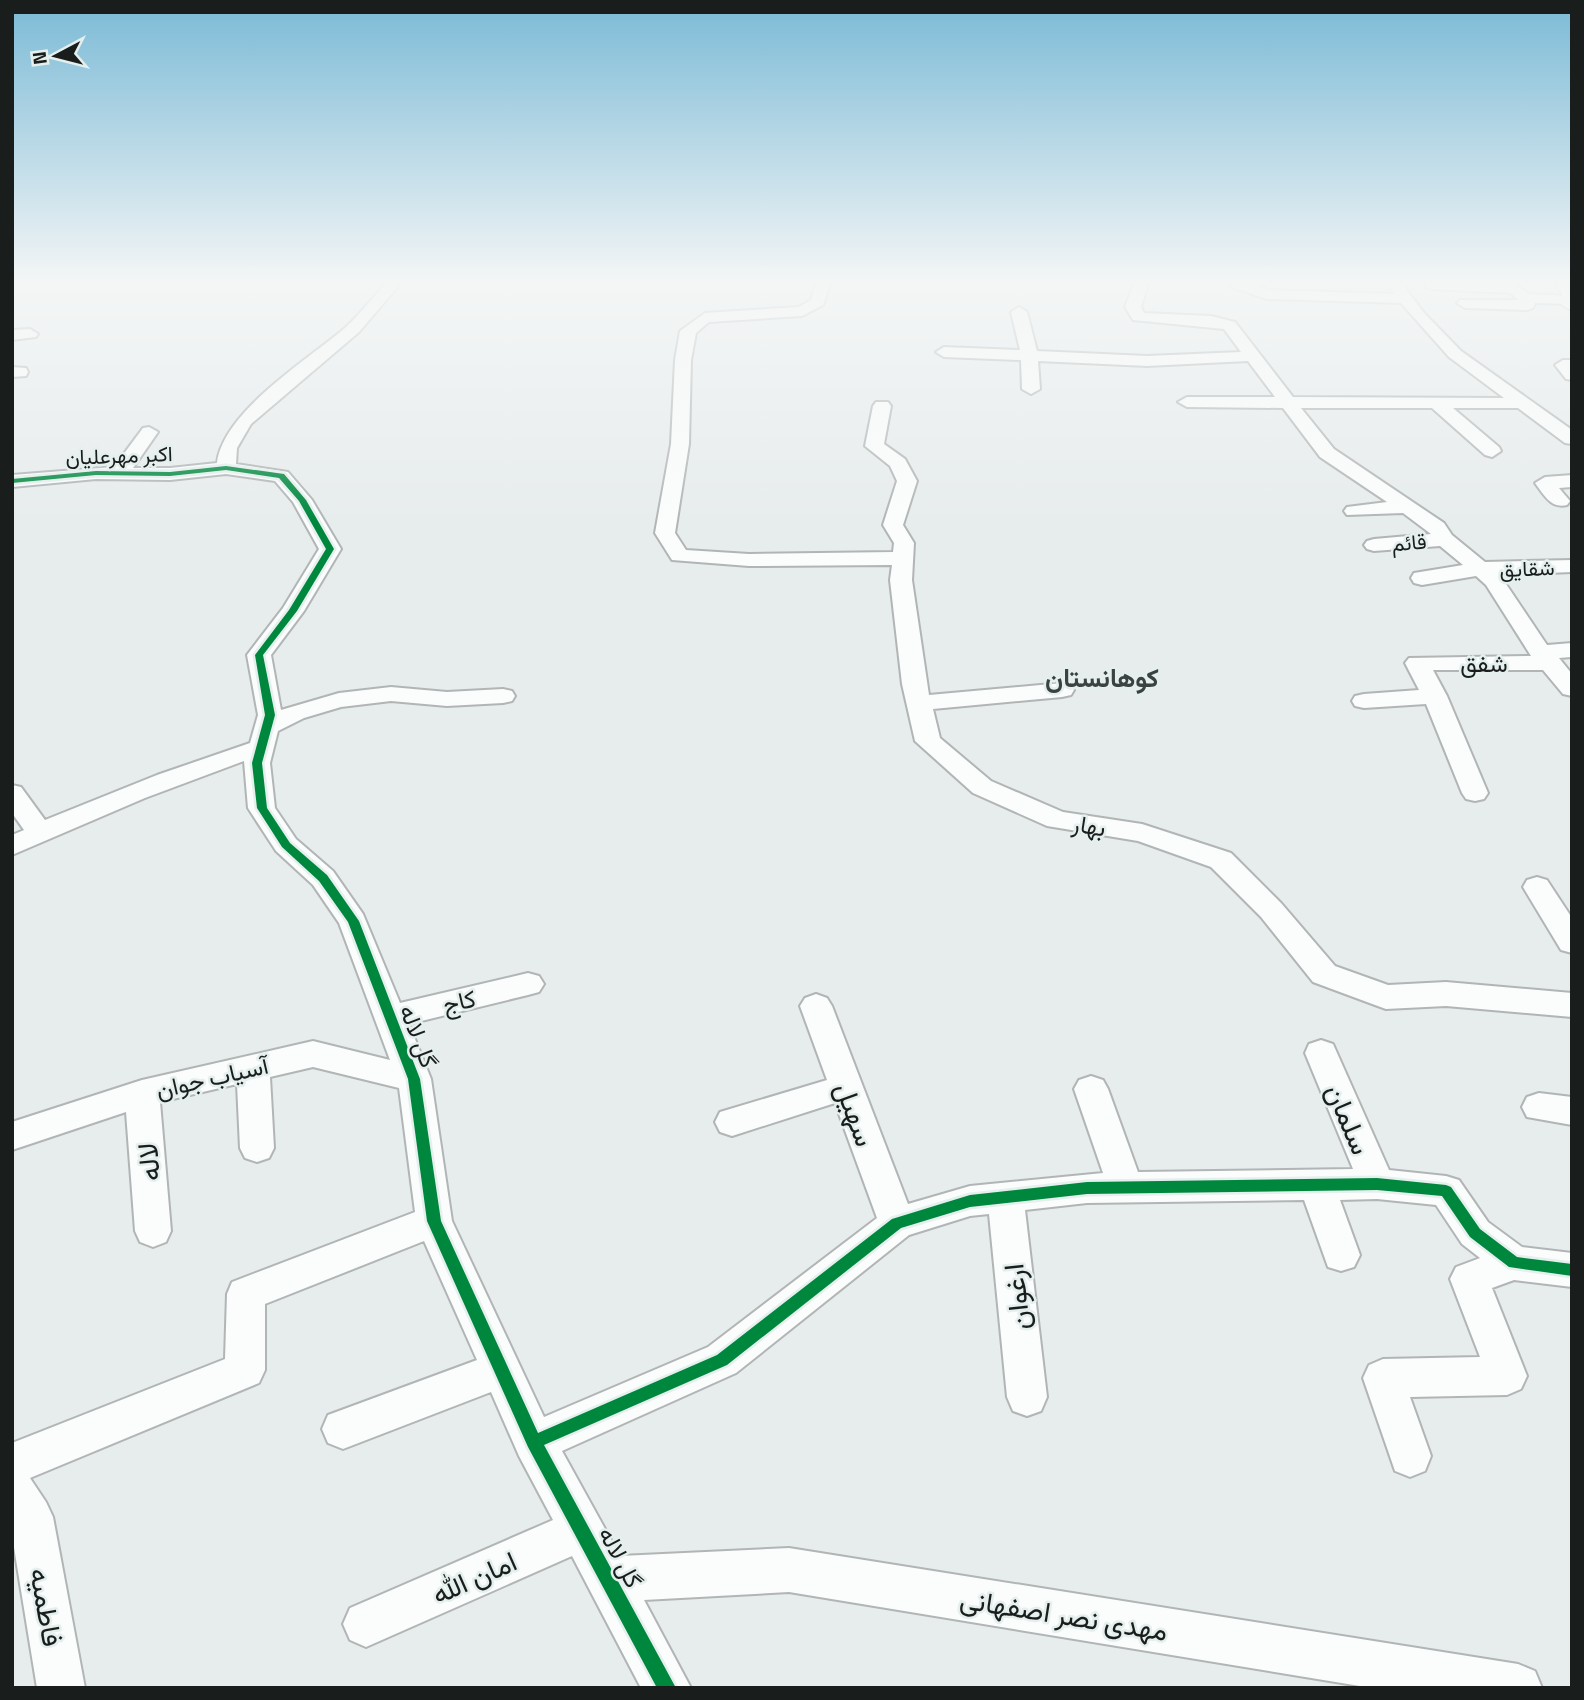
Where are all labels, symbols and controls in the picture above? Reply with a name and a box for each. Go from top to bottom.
north arrow [21,21,91,91]
text: N [23,50,54,66]
street label: اکبر مهرعلیان [65,437,173,473]
street label: قائم [1390,525,1428,559]
street label: شقایق [1499,551,1555,585]
street label: شفق [1460,645,1508,681]
district label: کوهانستان [1045,658,1159,697]
street label: بهار [1069,804,1108,845]
street label: کاج [439,980,479,1022]
street label: گل لاله [391,999,447,1073]
street label: آسیاب جوان [152,1046,274,1107]
street label: سهیل [825,1076,887,1152]
street label: سلمان [1315,1077,1383,1161]
street label: لاله [125,1141,171,1183]
street label: ارغوان [991,1262,1041,1332]
street label: گل لاله [590,1520,652,1594]
street label: امان الله [425,1539,523,1615]
street label: فاطمیه [19,1564,75,1650]
street label: مهدی نصر اصفهانی [957,1576,1171,1652]

